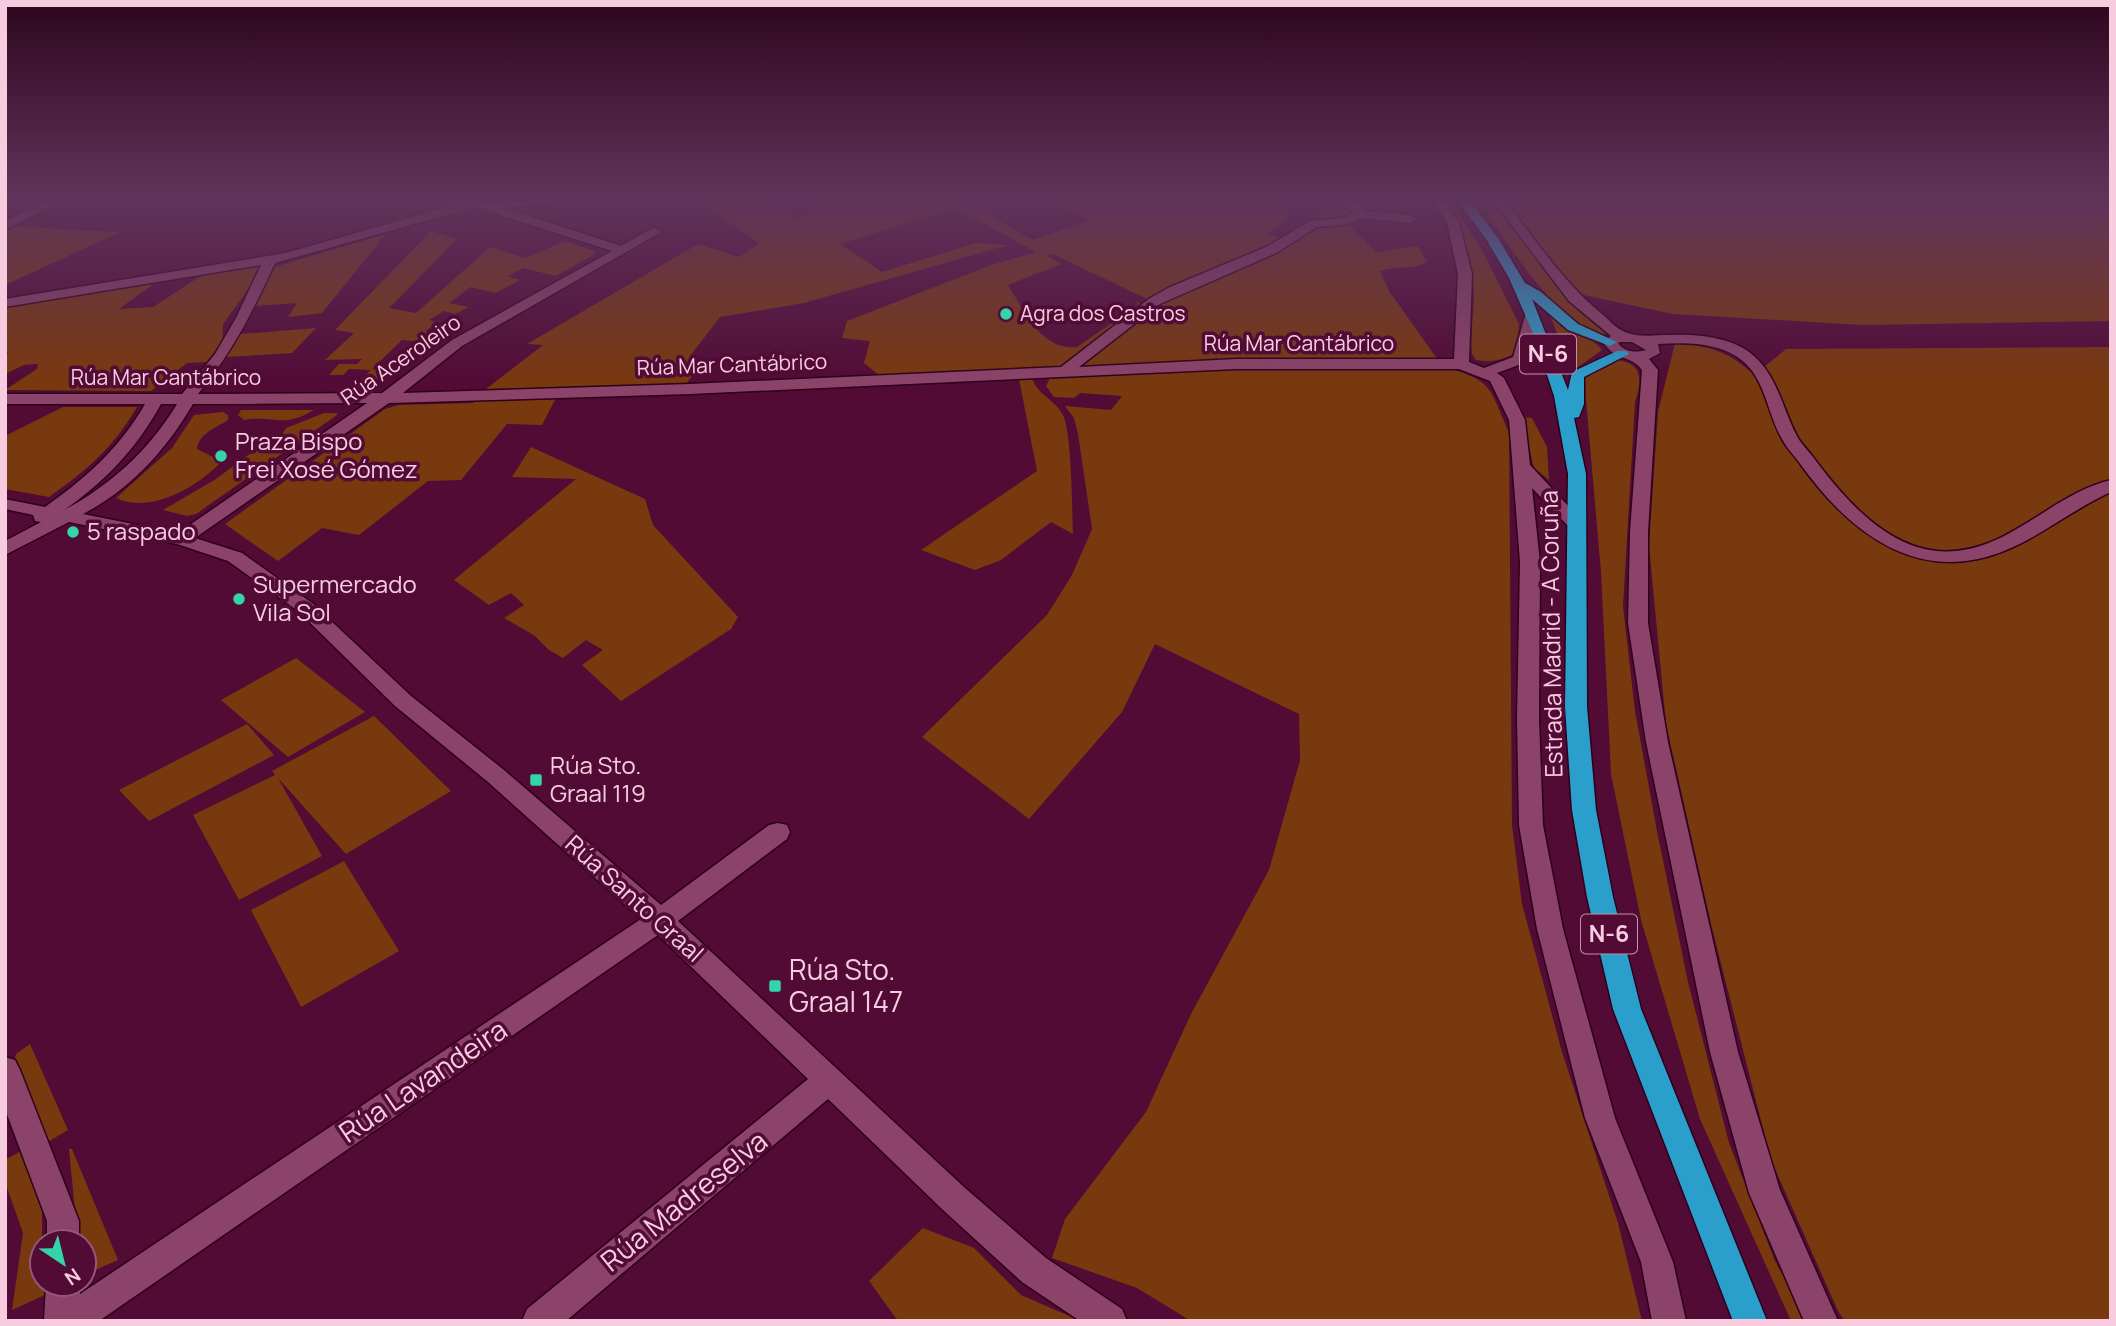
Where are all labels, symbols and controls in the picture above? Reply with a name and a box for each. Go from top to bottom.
place label: Agra dos Castros [1020,299,1186,327]
marker: Agra dos Castros [998,306,1014,322]
street label: Rúa Aceroleiro [335,308,466,411]
street label: Rúa Mar Cantábrico [1204,329,1394,357]
road number: N-6 [1520,334,1576,374]
street label: Rúa Mar Cantábrico [636,347,828,381]
street label: Rúa Mar Cantábrico [71,363,261,391]
place label: Praza Bispo Frei Xosé Gómez [235,424,418,485]
marker: Praza Bispo Frei Xosé Gómez [213,448,229,464]
street label: Estrada Madrid - A Coruña [1531,490,1570,778]
place label: 5 raspado [87,514,196,547]
marker: 5 raspado [65,524,81,540]
place label: Supermercado Vila Sol [253,567,417,628]
marker: Supermercado Vila Sol [231,591,247,607]
place label: Rúa Sto. Graal 119 [550,748,646,809]
marker: Rúa Sto. Graal 119 [528,772,544,788]
street label: Rúa Santo Graal [559,827,711,969]
road number: N-6 [1581,914,1637,953]
place label: Rúa Sto. Graal 147 [789,950,903,1020]
marker: Rúa Sto. Graal 147 [767,978,783,994]
street label: Rúa Lavandeira [331,1010,514,1150]
street label: Rúa Madreselva [592,1121,775,1279]
north arrow [28,1228,98,1298]
text: N [60,1262,86,1291]

